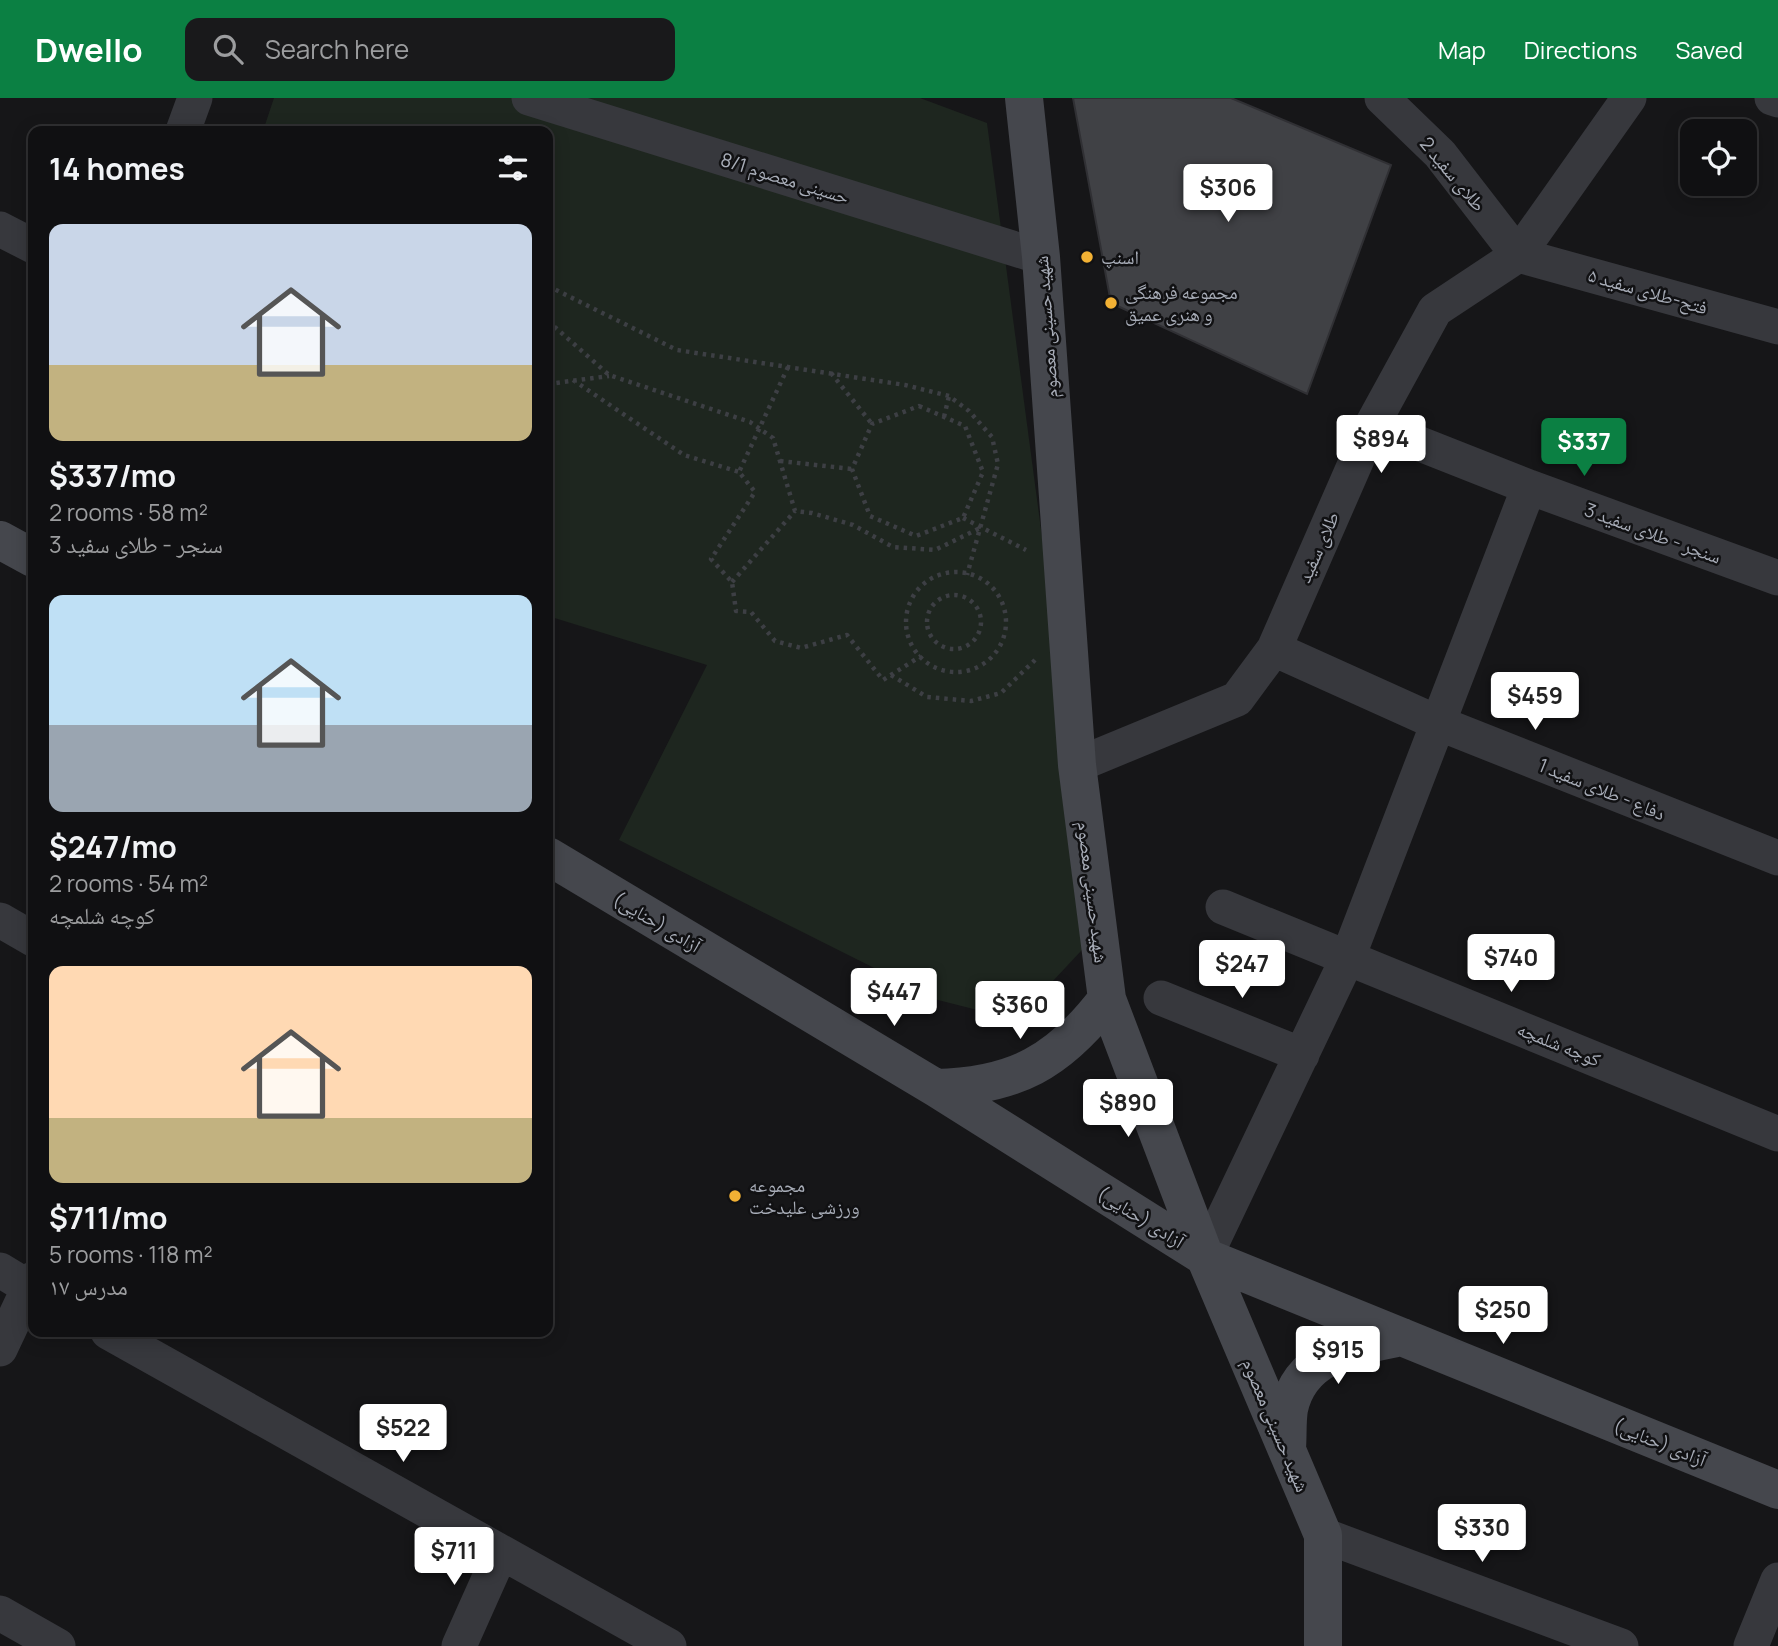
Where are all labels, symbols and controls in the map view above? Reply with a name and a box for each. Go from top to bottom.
search box [185,18,675,81]
text: Dwello [35,27,143,72]
icon: search [209,30,247,68]
text: Search here [265,31,409,67]
text: Map [1438,33,1486,66]
text: Directions [1524,33,1637,66]
text: Saved [1675,33,1743,66]
map controls [1680,119,1757,196]
button: locate [1680,119,1757,196]
street label: طلای سفید 2 [1414,131,1492,217]
street label: حسینی معصوم 8/1 [717,146,852,211]
text: 14 homes [49,148,185,189]
icon: filters [494,149,532,187]
pin: $306 [1187,164,1269,224]
text: $306 [1199,171,1257,203]
place label: اسنپ [1101,244,1139,270]
marker: اسنپ [1079,249,1095,265]
street label: شهید حسینی معصوم [1028,255,1065,399]
street label: فتح-طلای سفید ۵ [1585,262,1711,320]
icon: home [228,269,354,395]
place label: مجموعه فرهنگی و هنری عمیق [1125,279,1238,327]
marker: مجموعه فرهنگی و هنری عمیق [1103,295,1119,311]
pin: $894 [1340,416,1422,475]
pin: $337 [1543,418,1625,478]
text: $894 [1353,422,1409,454]
text: $337 [1557,425,1611,457]
text: $337/mo [49,455,176,496]
text: 2 rooms · 58 m² [49,496,208,528]
street label: سنجر - طلای سفید 3 [1581,496,1725,570]
street label: طلای سفید [1291,507,1345,587]
text: سنجر - طلای سفید 3 [49,528,223,560]
icon: home [228,640,354,766]
pin: $459 [1494,672,1576,732]
text: $459 [1507,679,1563,711]
street label: دفاع - طلای سفید 1 [1535,752,1669,826]
street label: شهید حسینی معصوم [1070,820,1115,965]
text: $247/mo [49,826,177,867]
text: 2 rooms · 54 m² [49,867,208,899]
street label: آزادی (حنایی) [608,886,707,959]
text: کوچه شلمچه [49,899,155,931]
pin: $740 [1470,934,1552,994]
pin: $247 [1201,940,1283,1000]
text: $740 [1484,941,1538,973]
text: $247 [1215,947,1269,979]
pin: $447 [853,968,935,1028]
text: $447 [867,975,921,1007]
pin: $360 [979,982,1061,1041]
text: $360 [991,988,1049,1020]
icon: home [228,1011,354,1137]
street label: کوچه شلمچه [1514,1016,1605,1072]
pin: $890 [1087,1080,1169,1139]
text: $890 [1099,1086,1157,1118]
place label: مجموعه ورزشی علیدخت [749,1172,860,1220]
street label: آزادی (حنایی) [1093,1180,1190,1255]
marker: مجموعه ورزشی علیدخت [727,1188,743,1204]
text: $711/mo [49,1197,167,1238]
text: 5 rooms · 118 m² [49,1238,213,1270]
text: مدرس ۱۷ [49,1270,128,1302]
pin: $250 [1462,1286,1544,1346]
text: $250 [1475,1293,1531,1325]
pin: $915 [1297,1326,1379,1386]
text: $915 [1312,1333,1364,1365]
street label: شهید حسینی معصوم [1235,1354,1316,1496]
pin: $522 [362,1404,444,1464]
text: $522 [376,1411,430,1443]
street label: آزادی (حنایی) [1610,1412,1711,1473]
pin: $330 [1441,1504,1523,1564]
text: $330 [1454,1511,1510,1543]
pin: $711 [413,1528,495,1587]
text: $711 [431,1534,477,1566]

